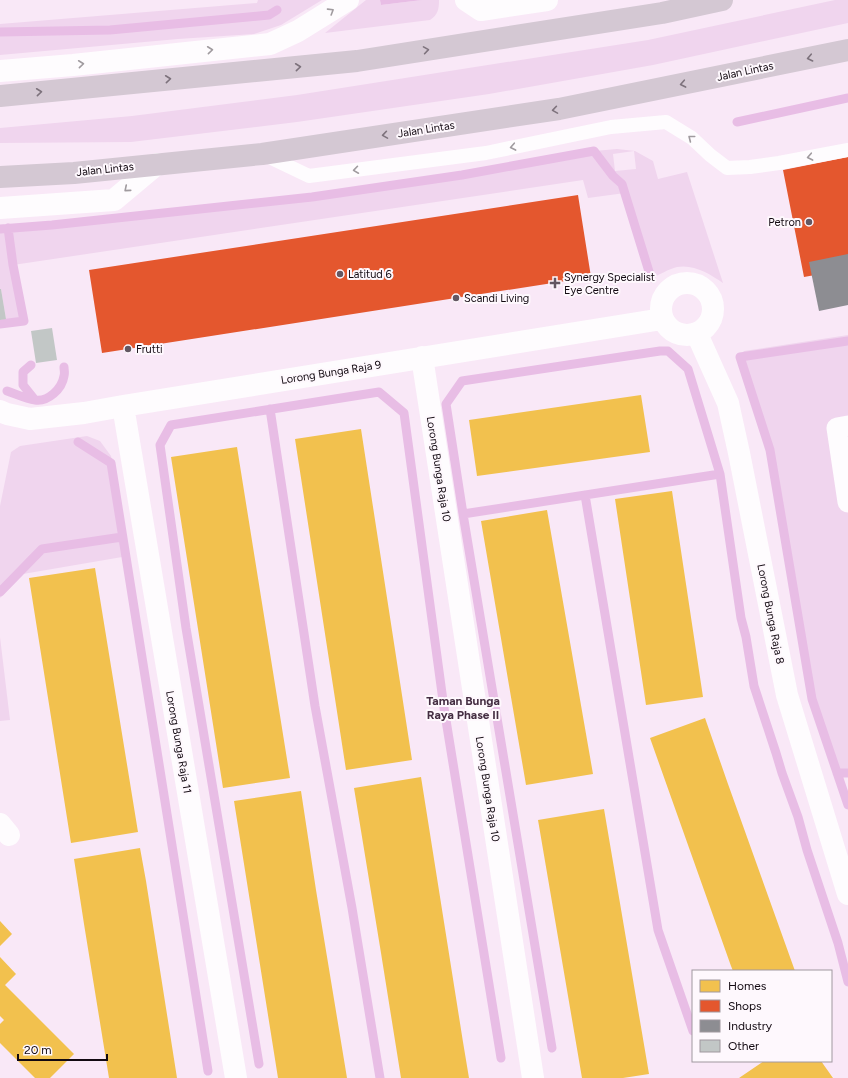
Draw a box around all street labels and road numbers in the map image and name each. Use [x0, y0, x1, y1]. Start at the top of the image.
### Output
street label: Jalan Lintas [716, 59, 775, 84]
street label: Jalan Lintas [397, 119, 455, 140]
street label: Jalan Lintas [76, 160, 134, 179]
street label: Lorong Bunga Raja 9 [280, 358, 382, 387]
street label: Lorong Bunga Raja 10 [424, 415, 453, 523]
street label: Lorong Bunga Raja 8 [754, 563, 787, 666]
street label: Lorong Bunga Raja 11 [163, 690, 194, 795]
street label: Lorong Bunga Raja 10 [473, 735, 502, 843]

